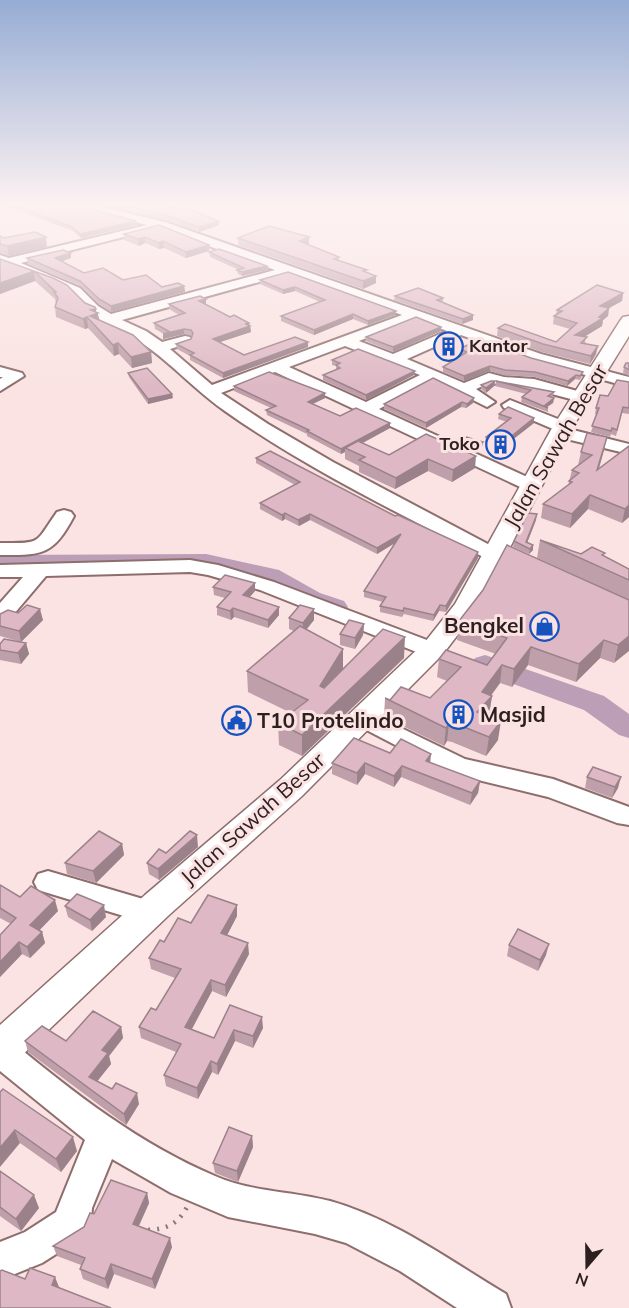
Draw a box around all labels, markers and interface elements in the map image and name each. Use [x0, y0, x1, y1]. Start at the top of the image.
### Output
building icon: Kantor [432, 330, 464, 362]
place label: Kantor [469, 334, 528, 357]
street label: Jalan Sawah Besar [498, 358, 613, 532]
building icon: Toko [485, 428, 517, 460]
place label: Toko [439, 432, 480, 455]
shop icon: Bengkel [529, 610, 561, 642]
place label: Bengkel [444, 612, 524, 638]
building icon: Masjid [443, 699, 475, 731]
place label: Masjid [480, 701, 546, 727]
public building icon: T10 Protelindo [220, 705, 252, 737]
place label: T10 Protelindo [257, 707, 404, 733]
street label: Jalan Sawah Besar [175, 746, 330, 890]
north arrow [557, 1236, 617, 1296]
text: N [573, 1269, 591, 1292]

